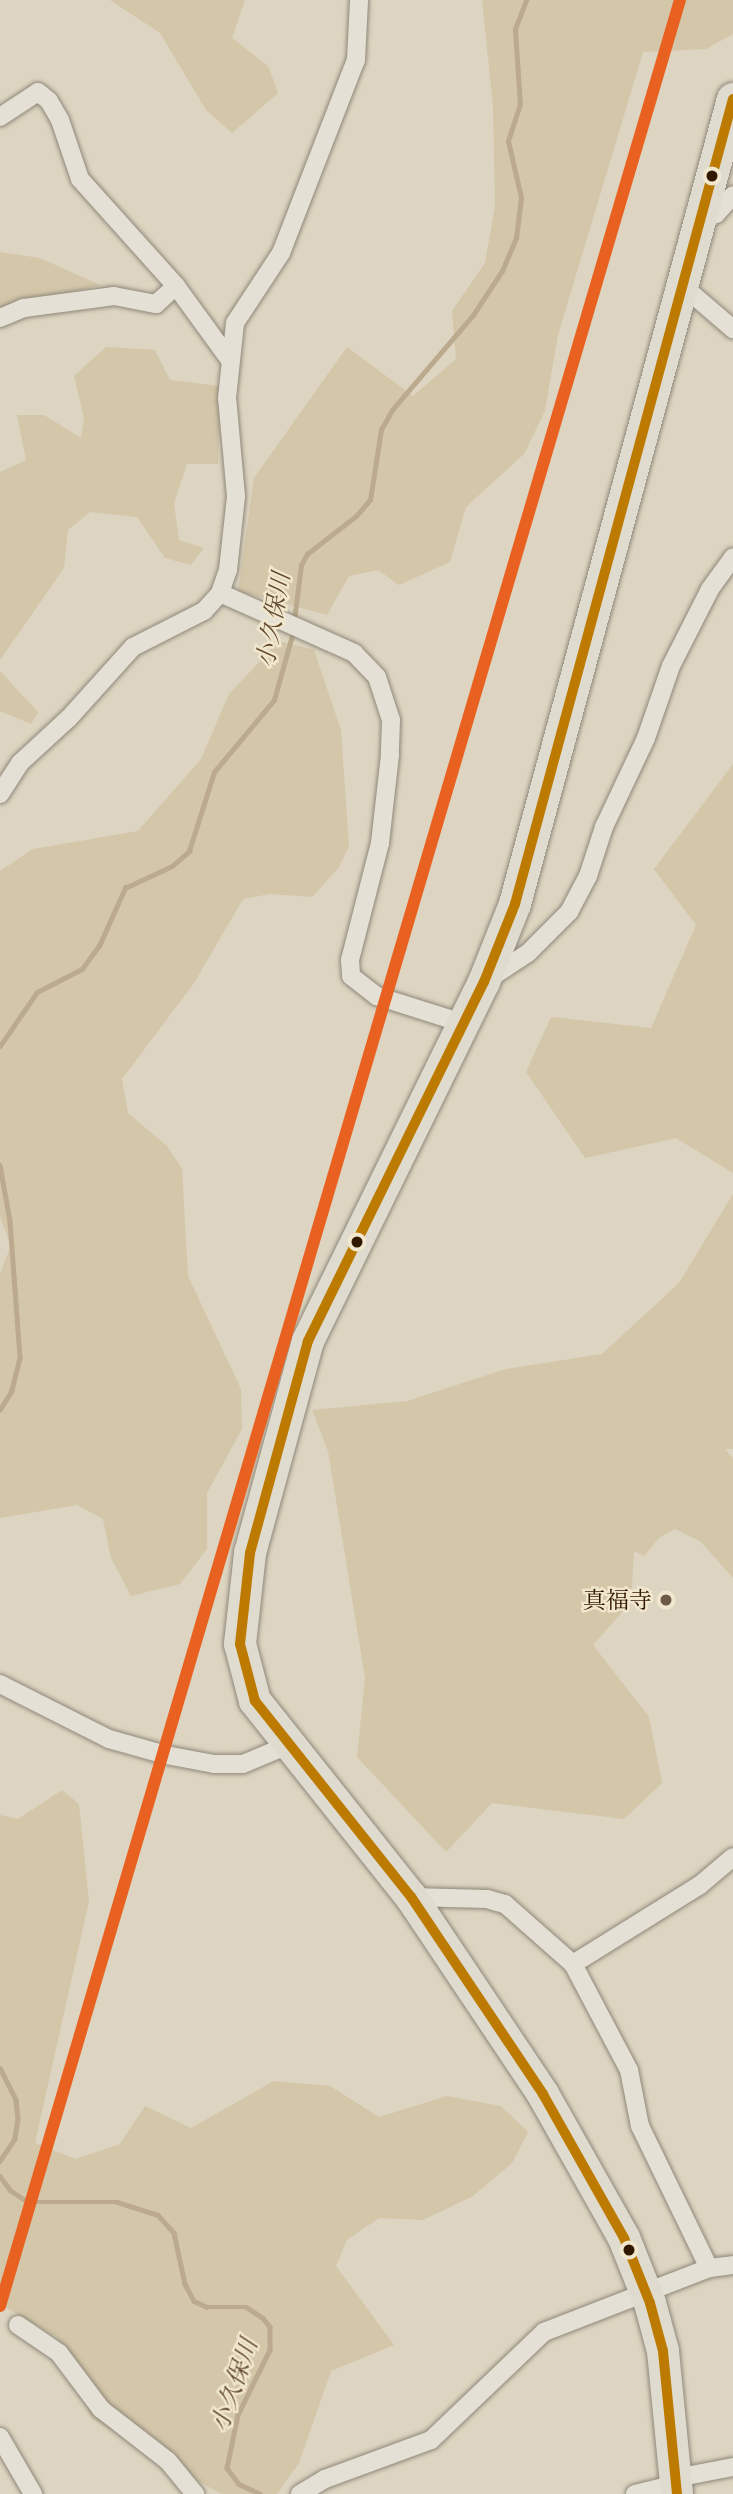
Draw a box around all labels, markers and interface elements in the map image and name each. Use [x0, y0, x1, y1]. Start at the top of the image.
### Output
unlabelled marker [705, 169, 719, 183]
water label: 小久保川 [250, 570, 296, 670]
unlabelled marker [350, 1235, 364, 1249]
place label: 真福寺 [583, 1586, 652, 1614]
marker: 真福寺 [658, 1592, 674, 1608]
unlabelled marker [622, 2243, 636, 2257]
water label: 小久保川 [205, 2335, 263, 2435]

